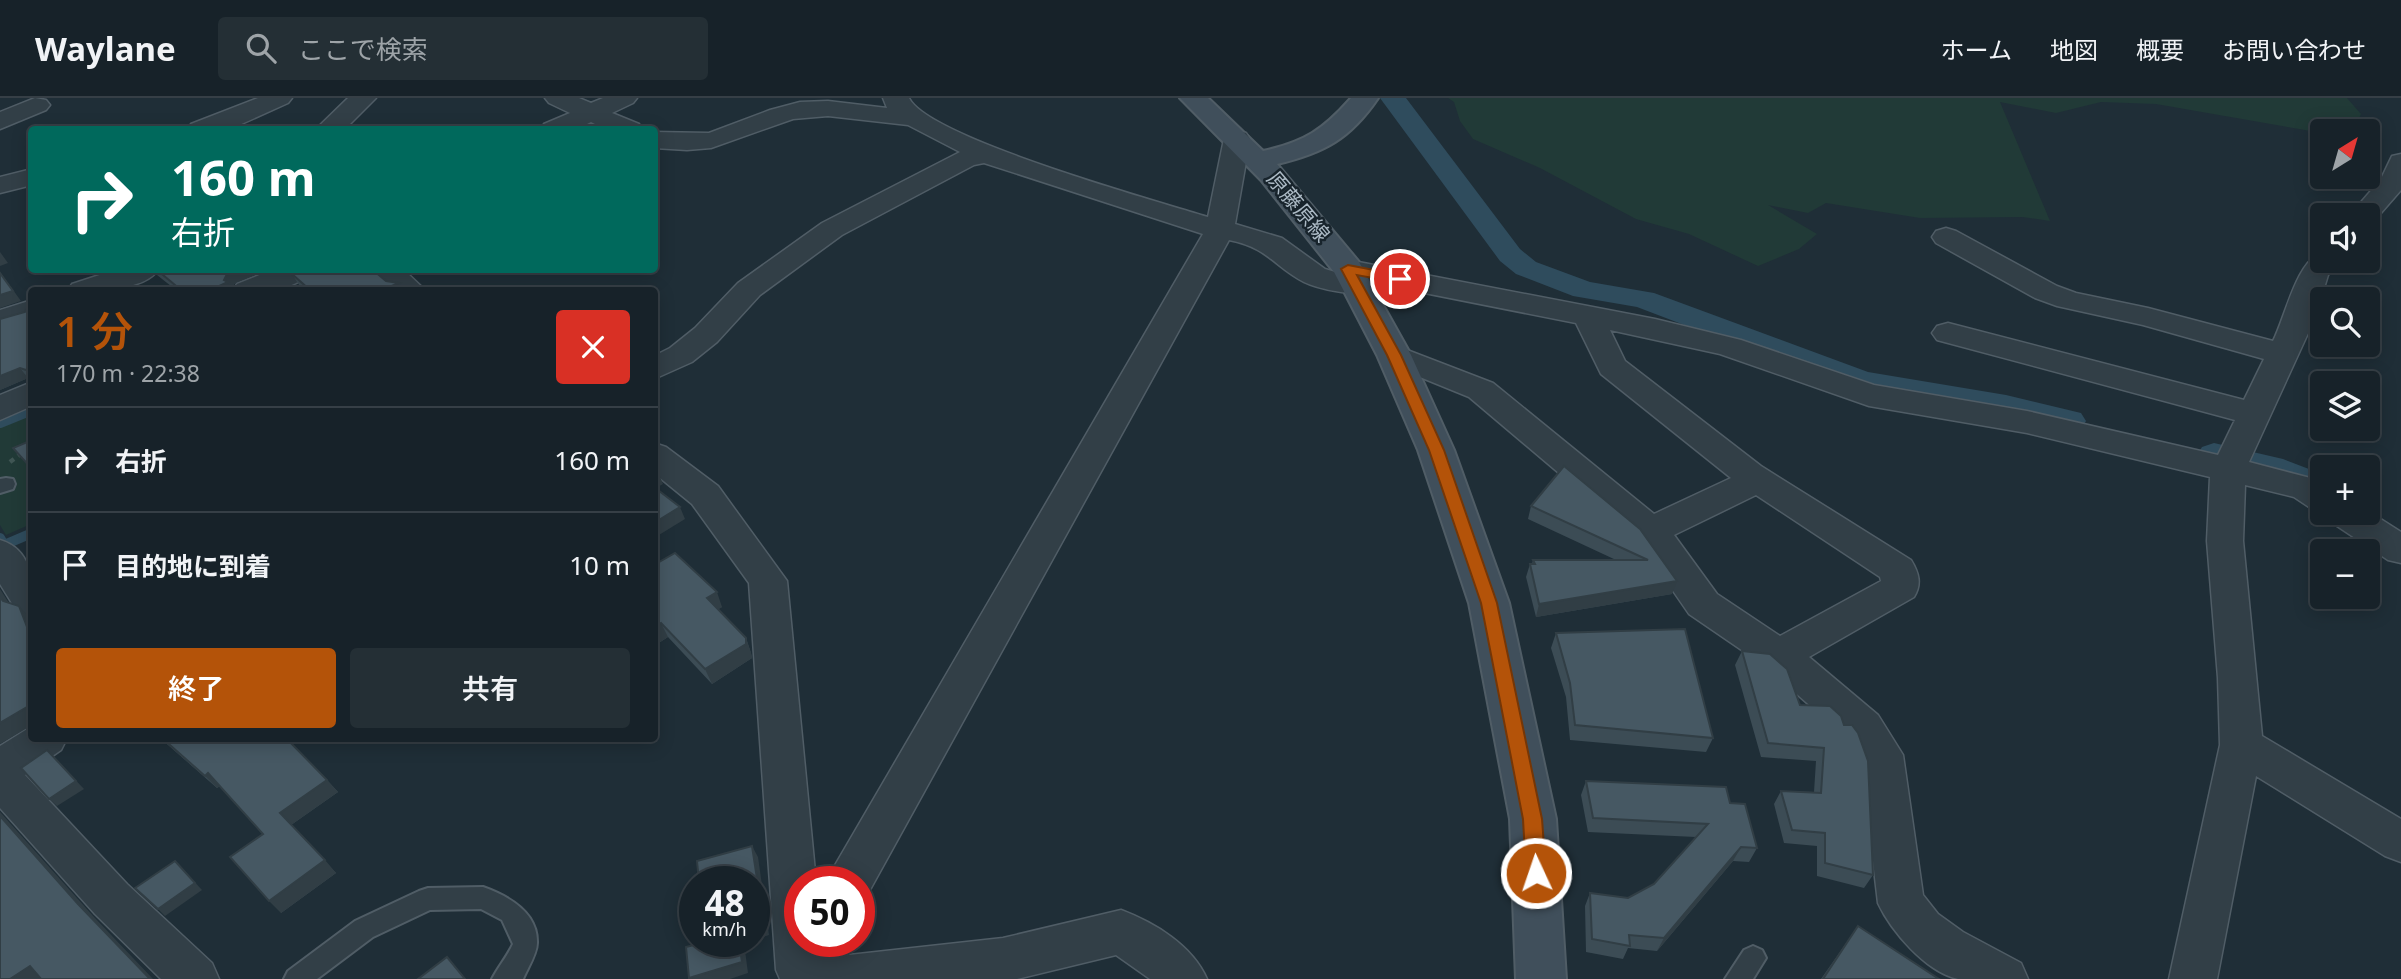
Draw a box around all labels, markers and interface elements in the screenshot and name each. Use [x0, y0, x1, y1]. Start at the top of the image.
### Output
search box [218, 17, 708, 80]
text: Waylane [35, 26, 176, 71]
icon: search [242, 29, 280, 67]
text: ここで検索 [298, 31, 428, 67]
text: ホーム [1941, 33, 2012, 66]
text: 地図 [2050, 33, 2098, 66]
text: 概要 [2136, 33, 2184, 66]
text: お問い合わせ [2222, 33, 2366, 66]
north arrow [2310, 119, 2380, 189]
map controls [2310, 119, 2380, 609]
text: 160 m [171, 144, 316, 210]
icon: right [56, 154, 147, 245]
street label: 原藤原線 [1261, 165, 1336, 248]
button: sound [2310, 203, 2380, 273]
text: 右折 [171, 210, 235, 253]
pin [1370, 249, 1430, 309]
icon: arrive [1381, 260, 1419, 298]
button: search [2310, 287, 2380, 357]
text: 1 分 [56, 302, 133, 359]
button: close [556, 310, 630, 384]
text: 170 m · 22:38 [56, 357, 200, 389]
button: layers [2310, 371, 2380, 441]
icon: right [56, 441, 94, 479]
text: 160 m [554, 442, 630, 478]
text: 右折 [115, 443, 167, 479]
button: + [2310, 455, 2380, 525]
button: − [2310, 539, 2380, 609]
icon: arrive [56, 546, 94, 584]
text: 10 m [569, 547, 630, 583]
text: 目的地に到着 [115, 548, 271, 584]
button: 終了 [56, 648, 336, 728]
button: 共有 [350, 648, 630, 728]
position arrow [1499, 836, 1573, 910]
speed limit sign: 50 [784, 866, 875, 957]
text: 48 [704, 879, 745, 926]
text: km/h [702, 917, 747, 941]

